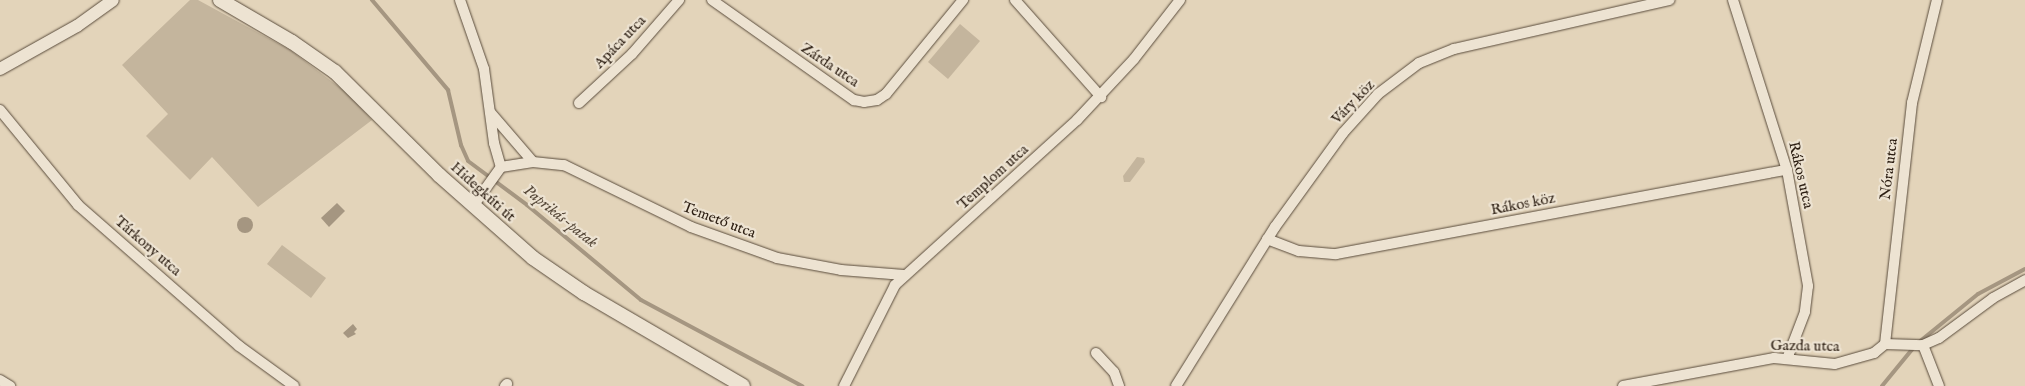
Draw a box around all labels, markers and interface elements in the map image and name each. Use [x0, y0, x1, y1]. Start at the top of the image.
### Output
street label: Apáca utca [590, 12, 650, 72]
street label: Zárda utca [798, 39, 862, 91]
street label: Váry köz [1328, 76, 1378, 128]
street label: Nóra utca [1876, 137, 1902, 201]
street label: Rákos utca [1785, 140, 1817, 210]
street label: Templom utca [954, 141, 1032, 213]
street label: Hidegkúti út [447, 158, 519, 226]
water label: Paprikás-patak [519, 181, 601, 253]
street label: Rákos köz [1489, 189, 1557, 219]
street label: Temető utca [680, 198, 758, 242]
street label: Tárkony utca [111, 212, 185, 280]
street label: Gazda utca [1770, 336, 1840, 356]

